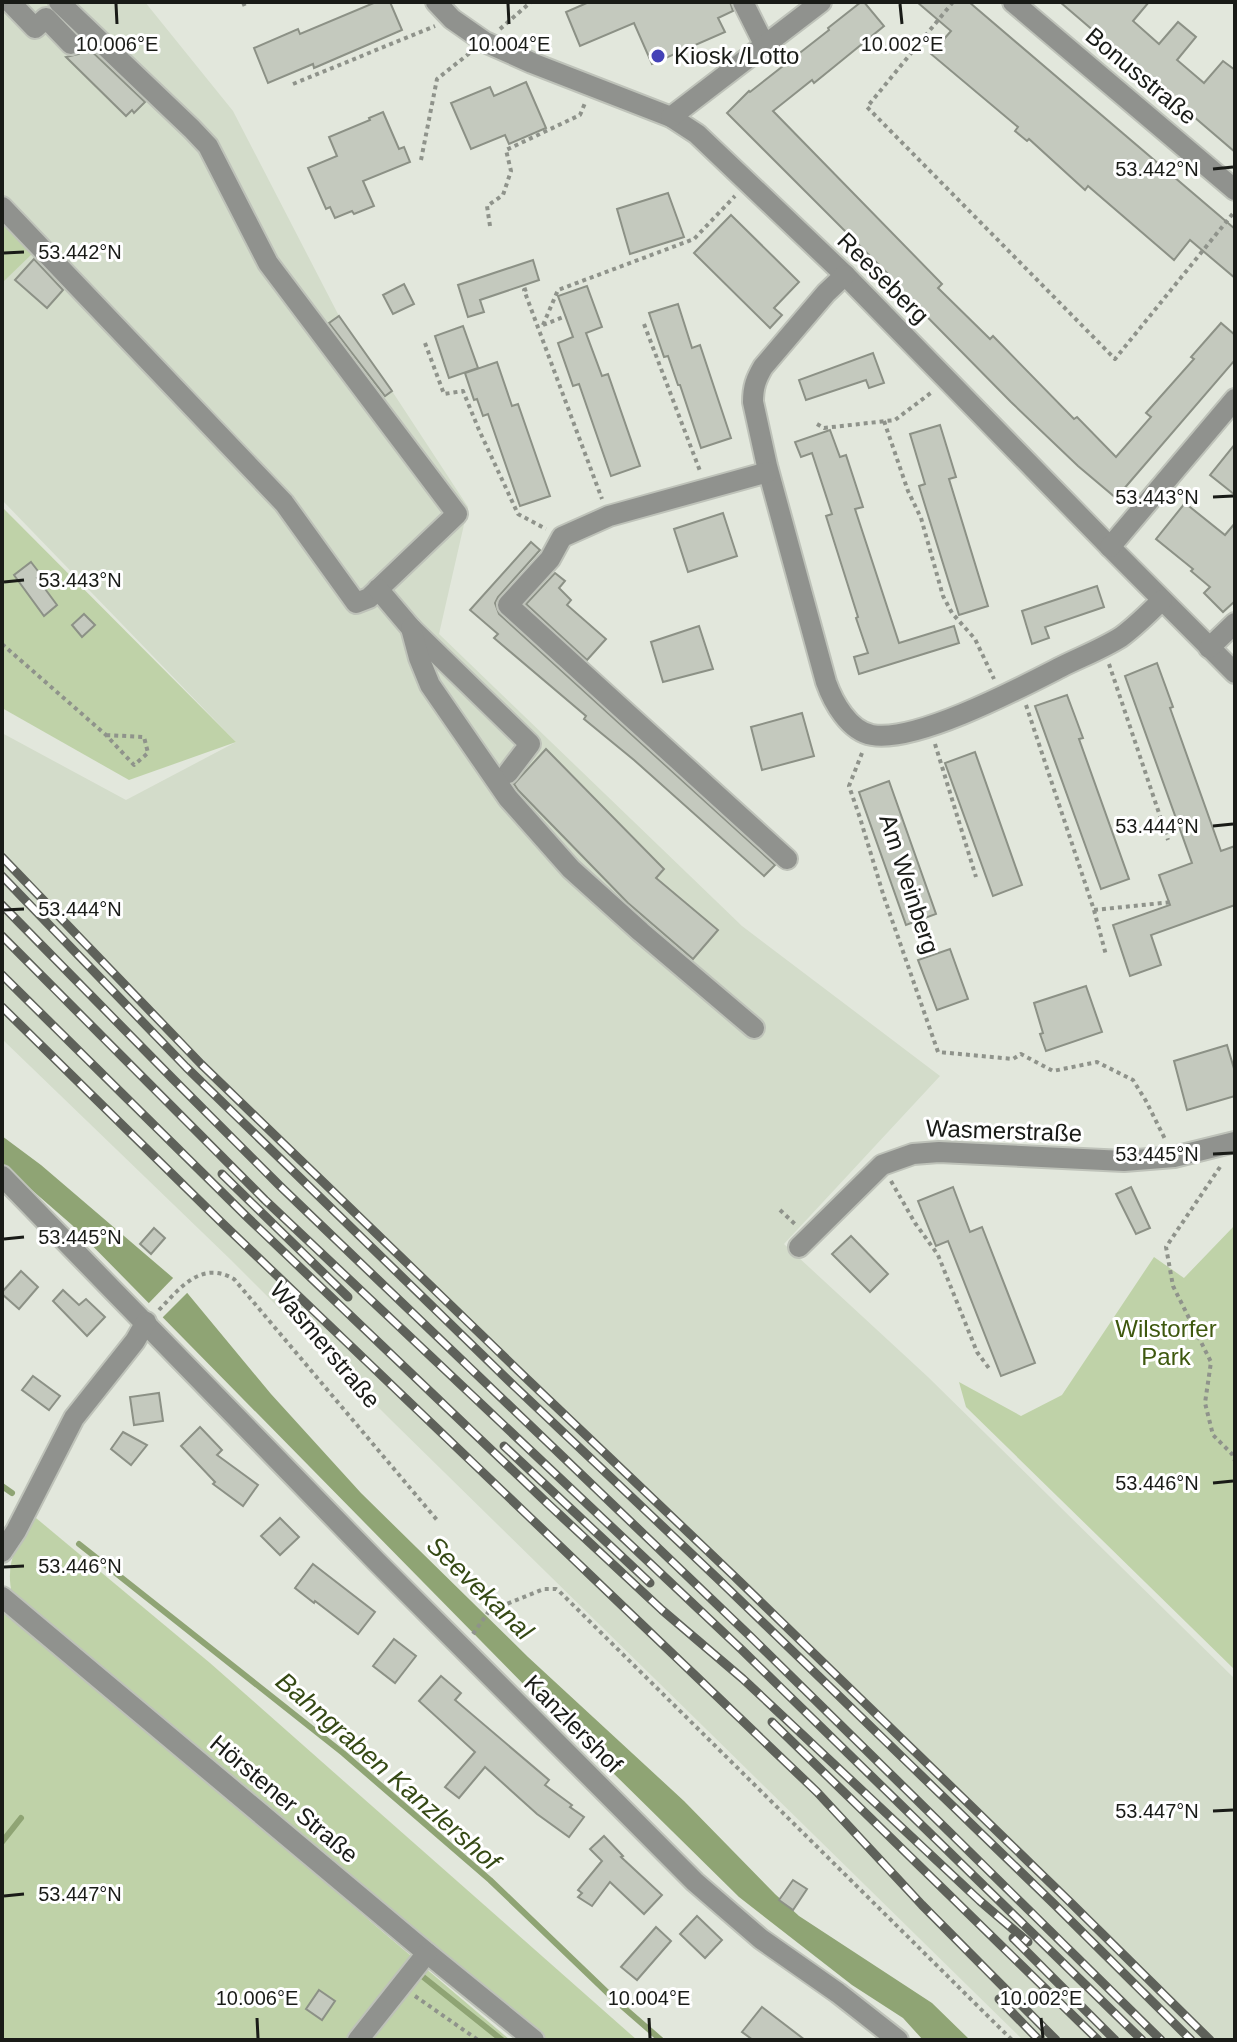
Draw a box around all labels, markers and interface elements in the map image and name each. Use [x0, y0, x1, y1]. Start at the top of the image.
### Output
street label: Bonusstraße [1081, 22, 1202, 130]
text: 10.006°E [76, 33, 158, 55]
text: 10.004°E [468, 33, 550, 55]
text: 10.002°E [861, 33, 943, 55]
place label: Kiosk /Lotto [674, 42, 799, 69]
marker: Kiosk /Lotto [649, 47, 667, 65]
text: 53.442°N [1115, 158, 1199, 180]
street label: Reeseberg [832, 227, 934, 329]
text: 53.442°N [38, 241, 122, 263]
text: 53.443°N [1115, 486, 1199, 508]
text: 53.443°N [38, 569, 122, 591]
street label: Am Weinberg [874, 811, 945, 957]
text: 53.444°N [1115, 815, 1199, 837]
text: 53.444°N [38, 898, 122, 920]
street label: Wasmerstraße [925, 1114, 1083, 1147]
text: 53.445°N [1115, 1143, 1199, 1165]
text: 53.445°N [38, 1226, 122, 1248]
street label: Wasmerstraße [265, 1276, 386, 1413]
park label: Wilstorfer Park [1115, 1315, 1217, 1370]
text: 53.446°N [1115, 1472, 1199, 1494]
water label: Seevekanal [421, 1530, 540, 1647]
text: 53.446°N [38, 1555, 122, 1577]
water label: Bahngraben Kanzlershof [270, 1666, 508, 1878]
street label: Kanzlershof [519, 1669, 628, 1778]
street label: Hörstener Straße [205, 1729, 364, 1868]
text: 53.447°N [1115, 1800, 1199, 1822]
text: 53.447°N [38, 1883, 122, 1905]
text: 10.006°E [216, 1987, 298, 2009]
text: 10.004°E [608, 1987, 690, 2009]
text: 10.002°E [1000, 1987, 1082, 2009]

